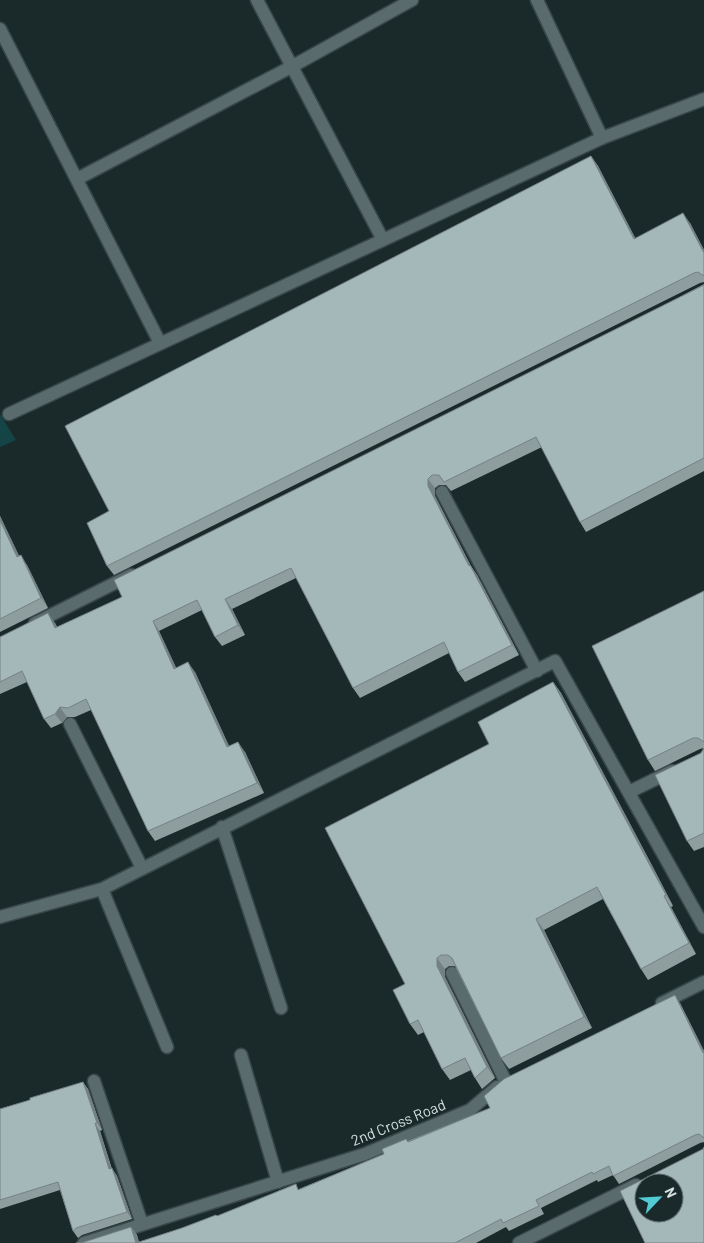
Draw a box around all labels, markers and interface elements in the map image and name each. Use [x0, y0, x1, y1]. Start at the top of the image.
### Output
street label: 2nd Cross Road [348, 1095, 448, 1149]
north arrow [634, 1173, 684, 1223]
text: N [662, 1184, 681, 1200]

